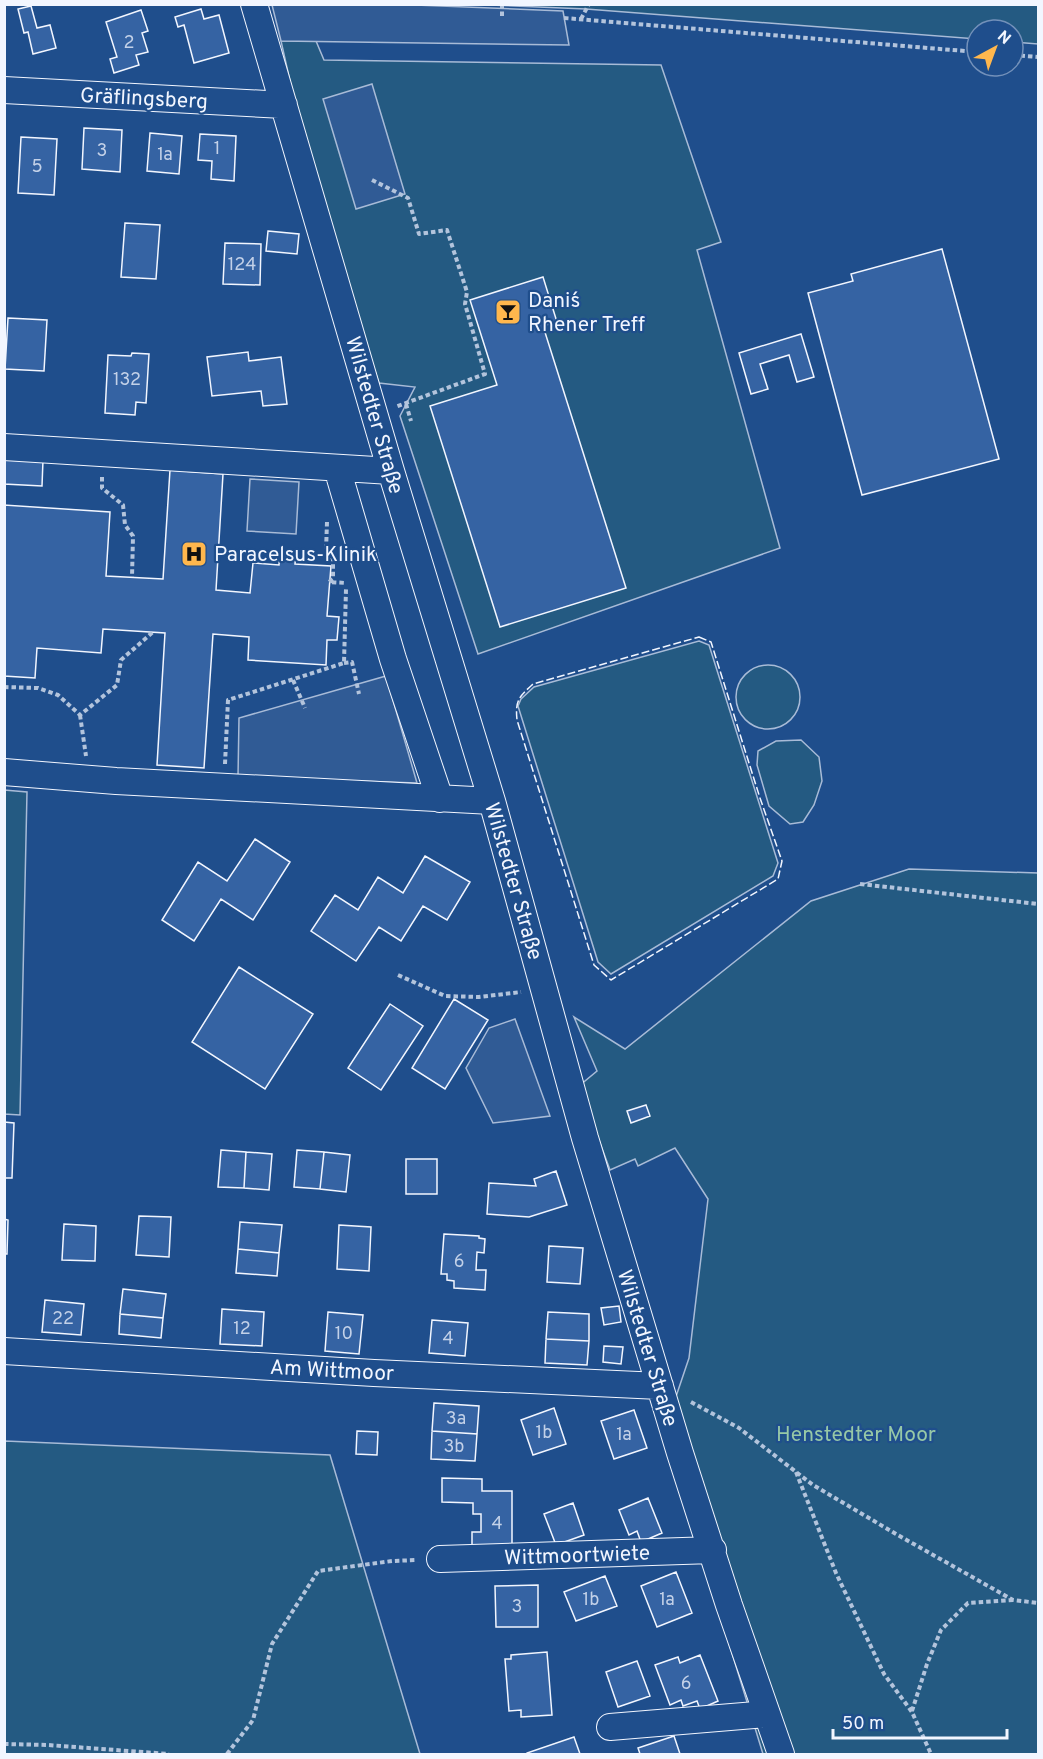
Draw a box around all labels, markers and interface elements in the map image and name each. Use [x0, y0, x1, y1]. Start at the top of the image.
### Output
north arrow [965, 18, 1025, 78]
text: N [993, 27, 1014, 50]
house number: 2 [123, 32, 135, 55]
street label: Gräflingsberg [79, 83, 209, 116]
house number: 1 [214, 138, 220, 161]
house number: 3 [97, 140, 107, 163]
house number: 1a [157, 144, 173, 167]
house number: 5 [31, 156, 43, 179]
house number: 124 [228, 254, 256, 277]
place label: Dani´s Rhener Treff [528, 288, 645, 339]
bar icon: Dani´s Rhener Treff [493, 297, 523, 327]
street label: Wilstedter Straße [338, 333, 409, 497]
house number: 132 [113, 369, 141, 392]
hospital icon: Paracelsus-Klinik [179, 539, 209, 569]
place label: Paracelsus-Klinik [214, 542, 377, 569]
street label: Wilstedter Straße [477, 799, 548, 963]
house number: 6 [454, 1251, 464, 1274]
street label: Wilstedter Straße [610, 1267, 683, 1430]
house number: 22 [52, 1308, 74, 1331]
house number: 12 [233, 1318, 251, 1341]
house number: 10 [335, 1323, 353, 1346]
house number: 4 [442, 1328, 454, 1351]
street label: Am Wittmoor [269, 1355, 395, 1388]
house number: 3a [446, 1408, 466, 1431]
house number: 1b [536, 1422, 552, 1445]
park label: Henstedter Moor [776, 1422, 936, 1449]
house number: 1a [616, 1424, 632, 1447]
house number: 3b [444, 1436, 464, 1459]
house number: 4 [491, 1513, 503, 1536]
street label: Wittmoortwiete [504, 1540, 650, 1573]
house number: 1b [583, 1589, 599, 1612]
house number: 1a [659, 1589, 675, 1612]
house number: 3 [512, 1596, 522, 1619]
house number: 6 [681, 1673, 691, 1696]
scale bar [833, 1702, 1007, 1740]
text: 50 m [842, 1713, 884, 1736]

